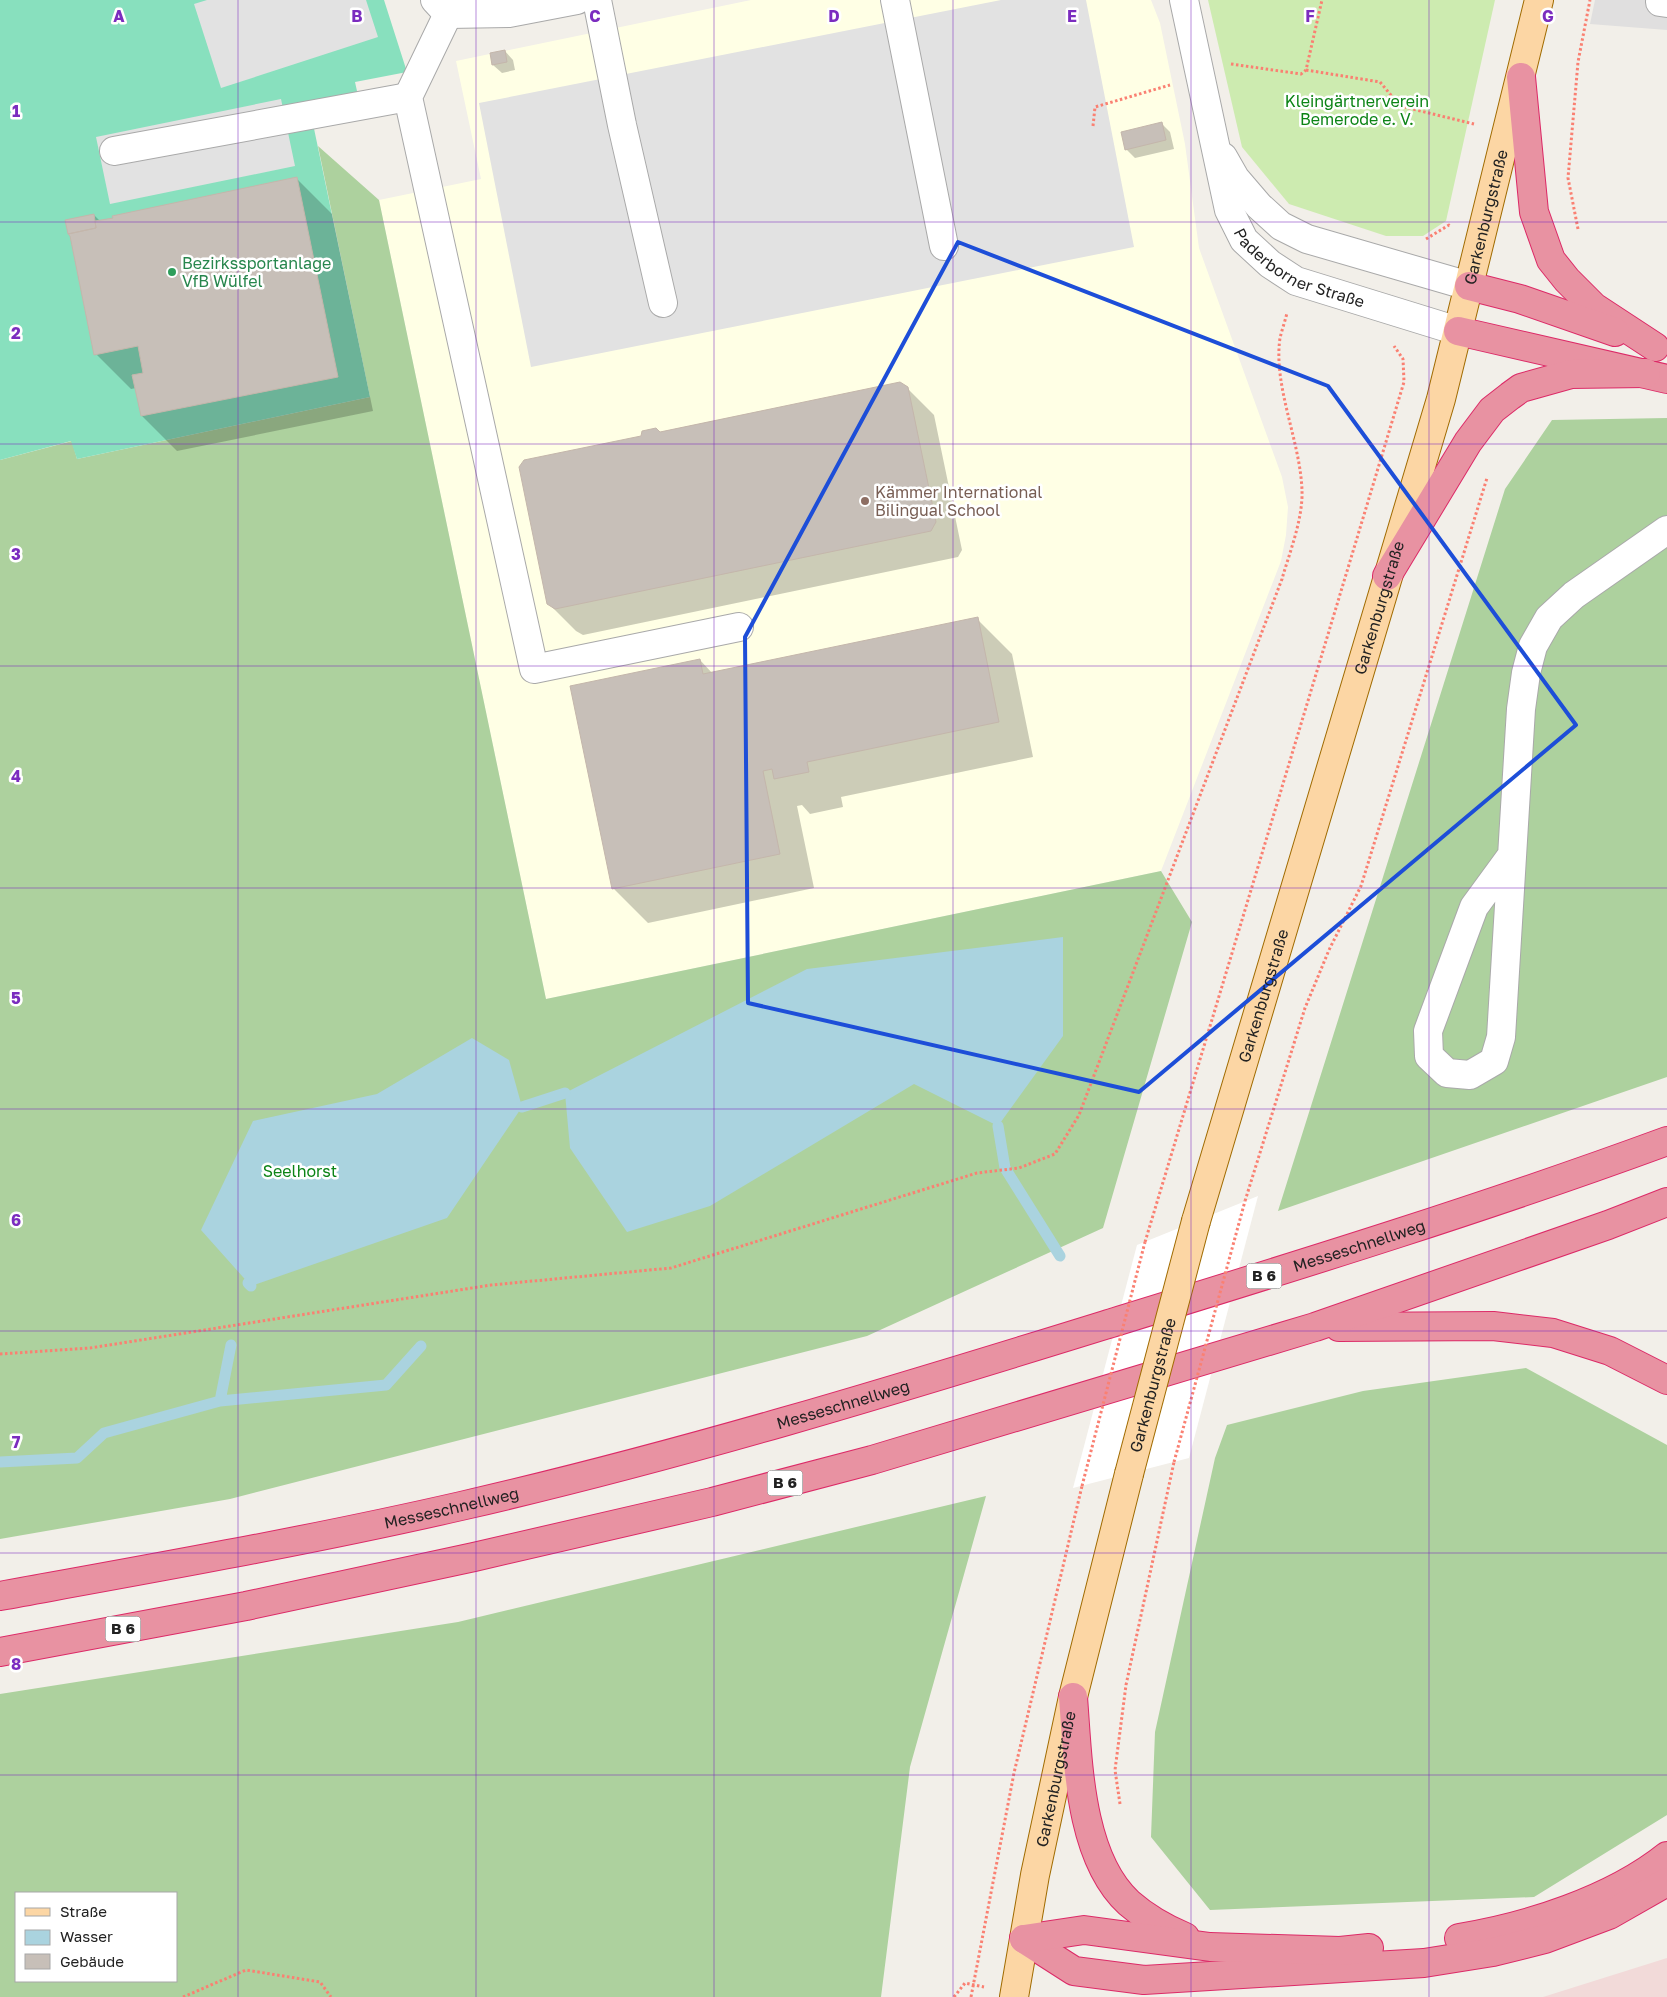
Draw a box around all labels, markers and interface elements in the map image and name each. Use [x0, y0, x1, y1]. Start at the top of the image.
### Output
text: A [113, 6, 125, 26]
text: B [351, 6, 363, 26]
text: C [589, 6, 601, 26]
text: D [828, 6, 840, 26]
text: E [1067, 6, 1077, 26]
text: F [1305, 6, 1315, 26]
text: G [1542, 6, 1554, 26]
park label: Kleingärtnerverein Bemerode e. V. [1285, 91, 1429, 129]
text: 1 [12, 101, 20, 121]
street label: Garkenburgstraße [1459, 148, 1512, 287]
street label: Paderborner Straße [1230, 225, 1367, 312]
place label: Bezirkssportanlage VfB Wülfel [182, 253, 331, 291]
marker: Bezirkssportanlage VfB Wülfel [166, 266, 178, 278]
text: 2 [11, 323, 21, 343]
place label: Kämmer International Bilingual School [875, 482, 1042, 520]
marker: Kämmer International Bilingual School [859, 495, 871, 507]
street label: Garkenburgstraße [1349, 538, 1408, 677]
text: 3 [11, 544, 21, 564]
text: 4 [11, 766, 21, 786]
street label: Garkenburgstraße [1234, 927, 1292, 1065]
text: 5 [11, 988, 21, 1008]
park label: Seelhorst [263, 1161, 337, 1181]
text: 6 [11, 1210, 21, 1230]
street label: Messeschnellweg [1291, 1215, 1428, 1276]
road number: B 6 [1246, 1264, 1282, 1288]
street label: Garkenburgstraße [1125, 1316, 1180, 1455]
street label: Messeschnellweg [774, 1375, 912, 1433]
text: 7 [12, 1432, 21, 1452]
road number: B 6 [768, 1470, 802, 1496]
street label: Messeschnellweg [382, 1483, 521, 1533]
road number: B 6 [106, 1616, 140, 1642]
text: 8 [11, 1654, 21, 1674]
street label: Garkenburgstraße [1031, 1709, 1080, 1849]
legend [15, 1892, 178, 1982]
text: Straße [60, 1902, 107, 1920]
text: Wasser [60, 1927, 113, 1945]
text: Gebäude [60, 1952, 124, 1970]

